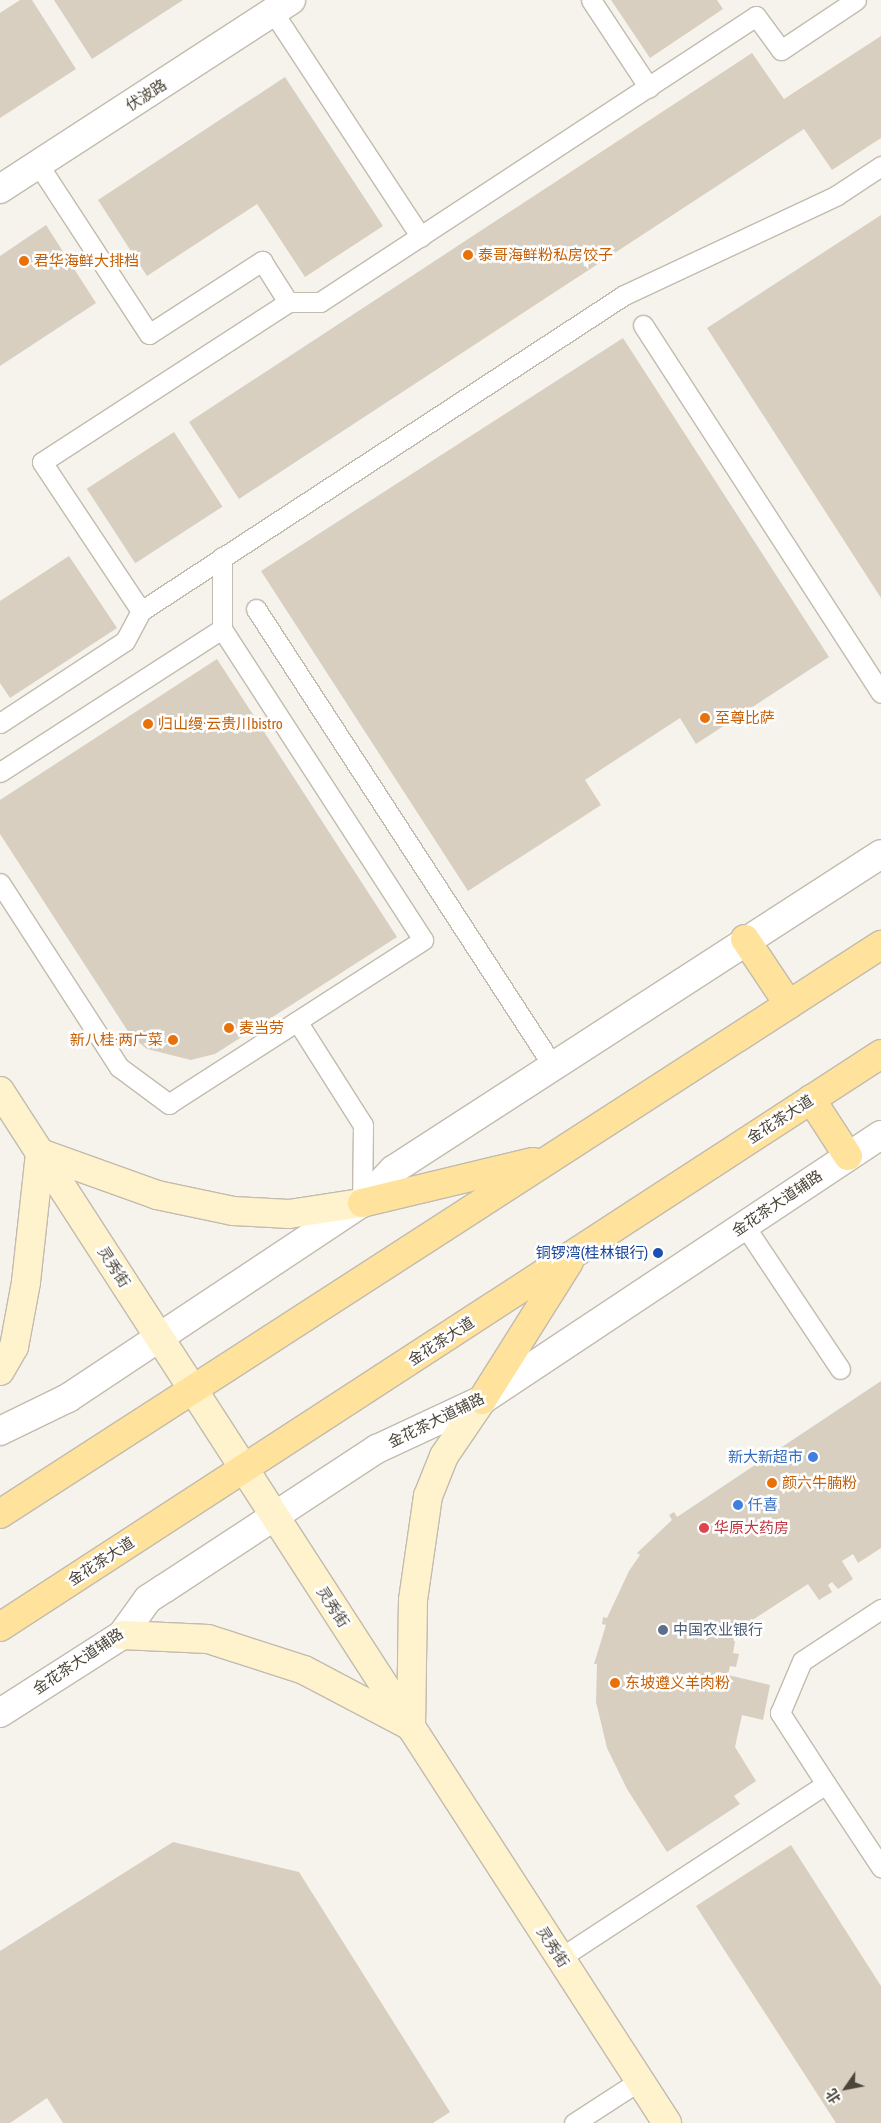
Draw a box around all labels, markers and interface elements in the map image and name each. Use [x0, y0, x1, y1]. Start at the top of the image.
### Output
street label: 伏波路 [122, 75, 170, 115]
place label: 泰哥海鲜粉私房饺子 [478, 246, 613, 264]
marker: 泰哥海鲜粉私房饺子 [462, 249, 474, 261]
place label: 君华海鲜大排档 [34, 252, 139, 270]
marker: 君华海鲜大排档 [18, 255, 30, 267]
place label: 至尊比萨 [715, 709, 775, 727]
marker: 至尊比萨 [699, 712, 711, 724]
place label: 归山缦·云贵川bistro [158, 715, 283, 733]
marker: 归山缦·云贵川bistro [142, 718, 154, 730]
place label: 麦当劳 [239, 1019, 284, 1037]
marker: 麦当劳 [223, 1022, 235, 1034]
place label: 新八桂·两广菜 [70, 1031, 163, 1049]
marker: 新八桂·两广菜 [167, 1034, 179, 1046]
street label: 金花茶大道 [744, 1091, 816, 1147]
street label: 金花茶大道辅路 [728, 1166, 826, 1240]
street label: 灵秀街 [94, 1243, 134, 1291]
place label: 铜锣湾(桂林银行) [536, 1244, 648, 1262]
marker: 铜锣湾(桂林银行) [652, 1247, 664, 1259]
street label: 金花茶大道 [405, 1313, 477, 1369]
street label: 金花茶大道辅路 [385, 1389, 487, 1451]
place label: 新大新超市 [728, 1448, 803, 1466]
marker: 新大新超市 [807, 1451, 819, 1463]
place label: 颜六牛腩粉 [782, 1474, 857, 1492]
marker: 颜六牛腩粉 [766, 1477, 778, 1489]
place label: 仟喜 [748, 1496, 778, 1514]
marker: 仟喜 [732, 1499, 744, 1511]
place label: 华原大药房 [714, 1519, 789, 1537]
marker: 华原大药房 [698, 1522, 710, 1534]
street label: 金花茶大道 [65, 1533, 137, 1589]
street label: 灵秀街 [313, 1583, 353, 1631]
place label: 中国农业银行 [673, 1621, 763, 1639]
street label: 金花茶大道辅路 [29, 1624, 127, 1698]
marker: 中国农业银行 [657, 1624, 669, 1636]
place label: 东坡遵义羊肉粉 [625, 1674, 730, 1692]
marker: 东坡遵义羊肉粉 [609, 1677, 621, 1689]
street label: 灵秀街 [533, 1923, 573, 1971]
north arrow [821, 2063, 871, 2113]
text: 北 [823, 2086, 844, 2106]

